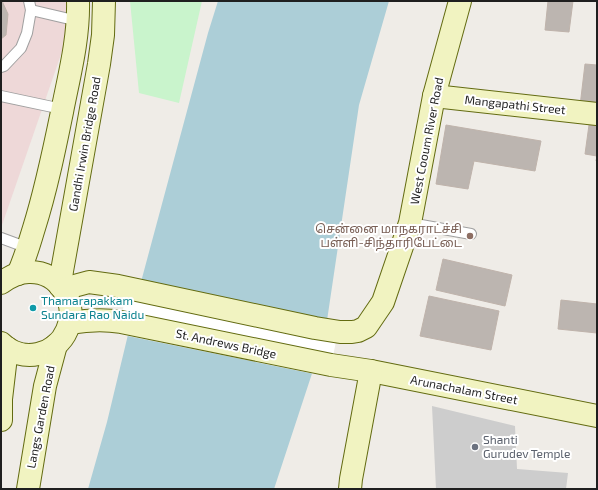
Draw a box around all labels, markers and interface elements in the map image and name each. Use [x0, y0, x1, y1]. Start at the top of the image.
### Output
street label: Gandhi Irwin Bridge Road [65, 75, 103, 212]
street label: West Cooum River Road [407, 76, 445, 206]
street label: Mangapathi Street [464, 92, 567, 116]
place label: சென்னை மாநகராட்ச்சி பள்ளி-சிந்தாரிபேட்டை [315, 221, 463, 251]
marker: சென்னை மாநகராட்ச்சி பள்ளி-சிந்தாரிபேட்டை [465, 231, 475, 241]
place label: Thamarapakkam Sundara Rao Naidu [41, 293, 144, 321]
marker: Thamarapakkam Sundara Rao Naidu [28, 303, 38, 313]
street label: St. Andrews Bridge [175, 326, 278, 361]
street label: Langs Garden Road [23, 364, 57, 469]
street label: Arunachalam Street [409, 372, 519, 406]
place label: Shanti Gurudev Temple [483, 432, 570, 460]
marker: Shanti Gurudev Temple [470, 442, 480, 452]

